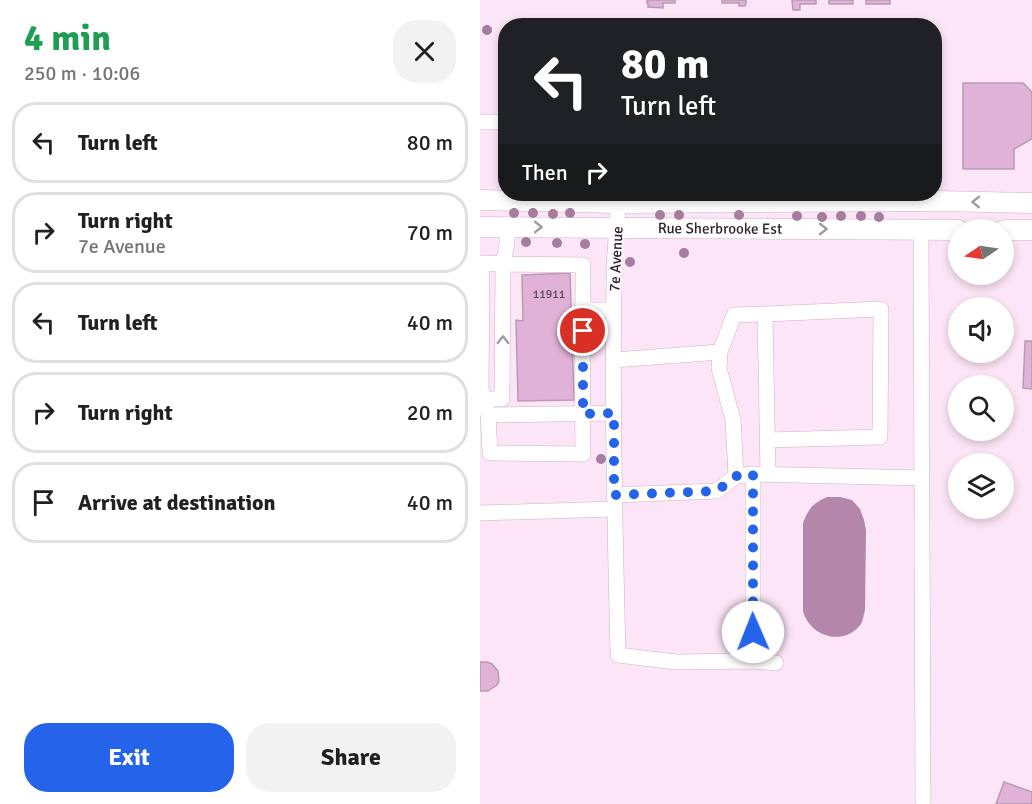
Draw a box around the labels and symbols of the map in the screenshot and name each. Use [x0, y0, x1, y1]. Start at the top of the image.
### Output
one-way arrow [972, 196, 981, 208]
street label: Rue Sherbrooke Est [658, 219, 782, 238]
north arrow [948, 219, 1014, 285]
one-way arrow [534, 221, 543, 233]
one-way arrow [818, 223, 827, 235]
street label: 7e Avenue [605, 226, 627, 292]
house number: 11911 [533, 287, 565, 302]
pin [557, 305, 608, 356]
one-way arrow [497, 336, 509, 345]
position arrow [721, 600, 785, 664]

